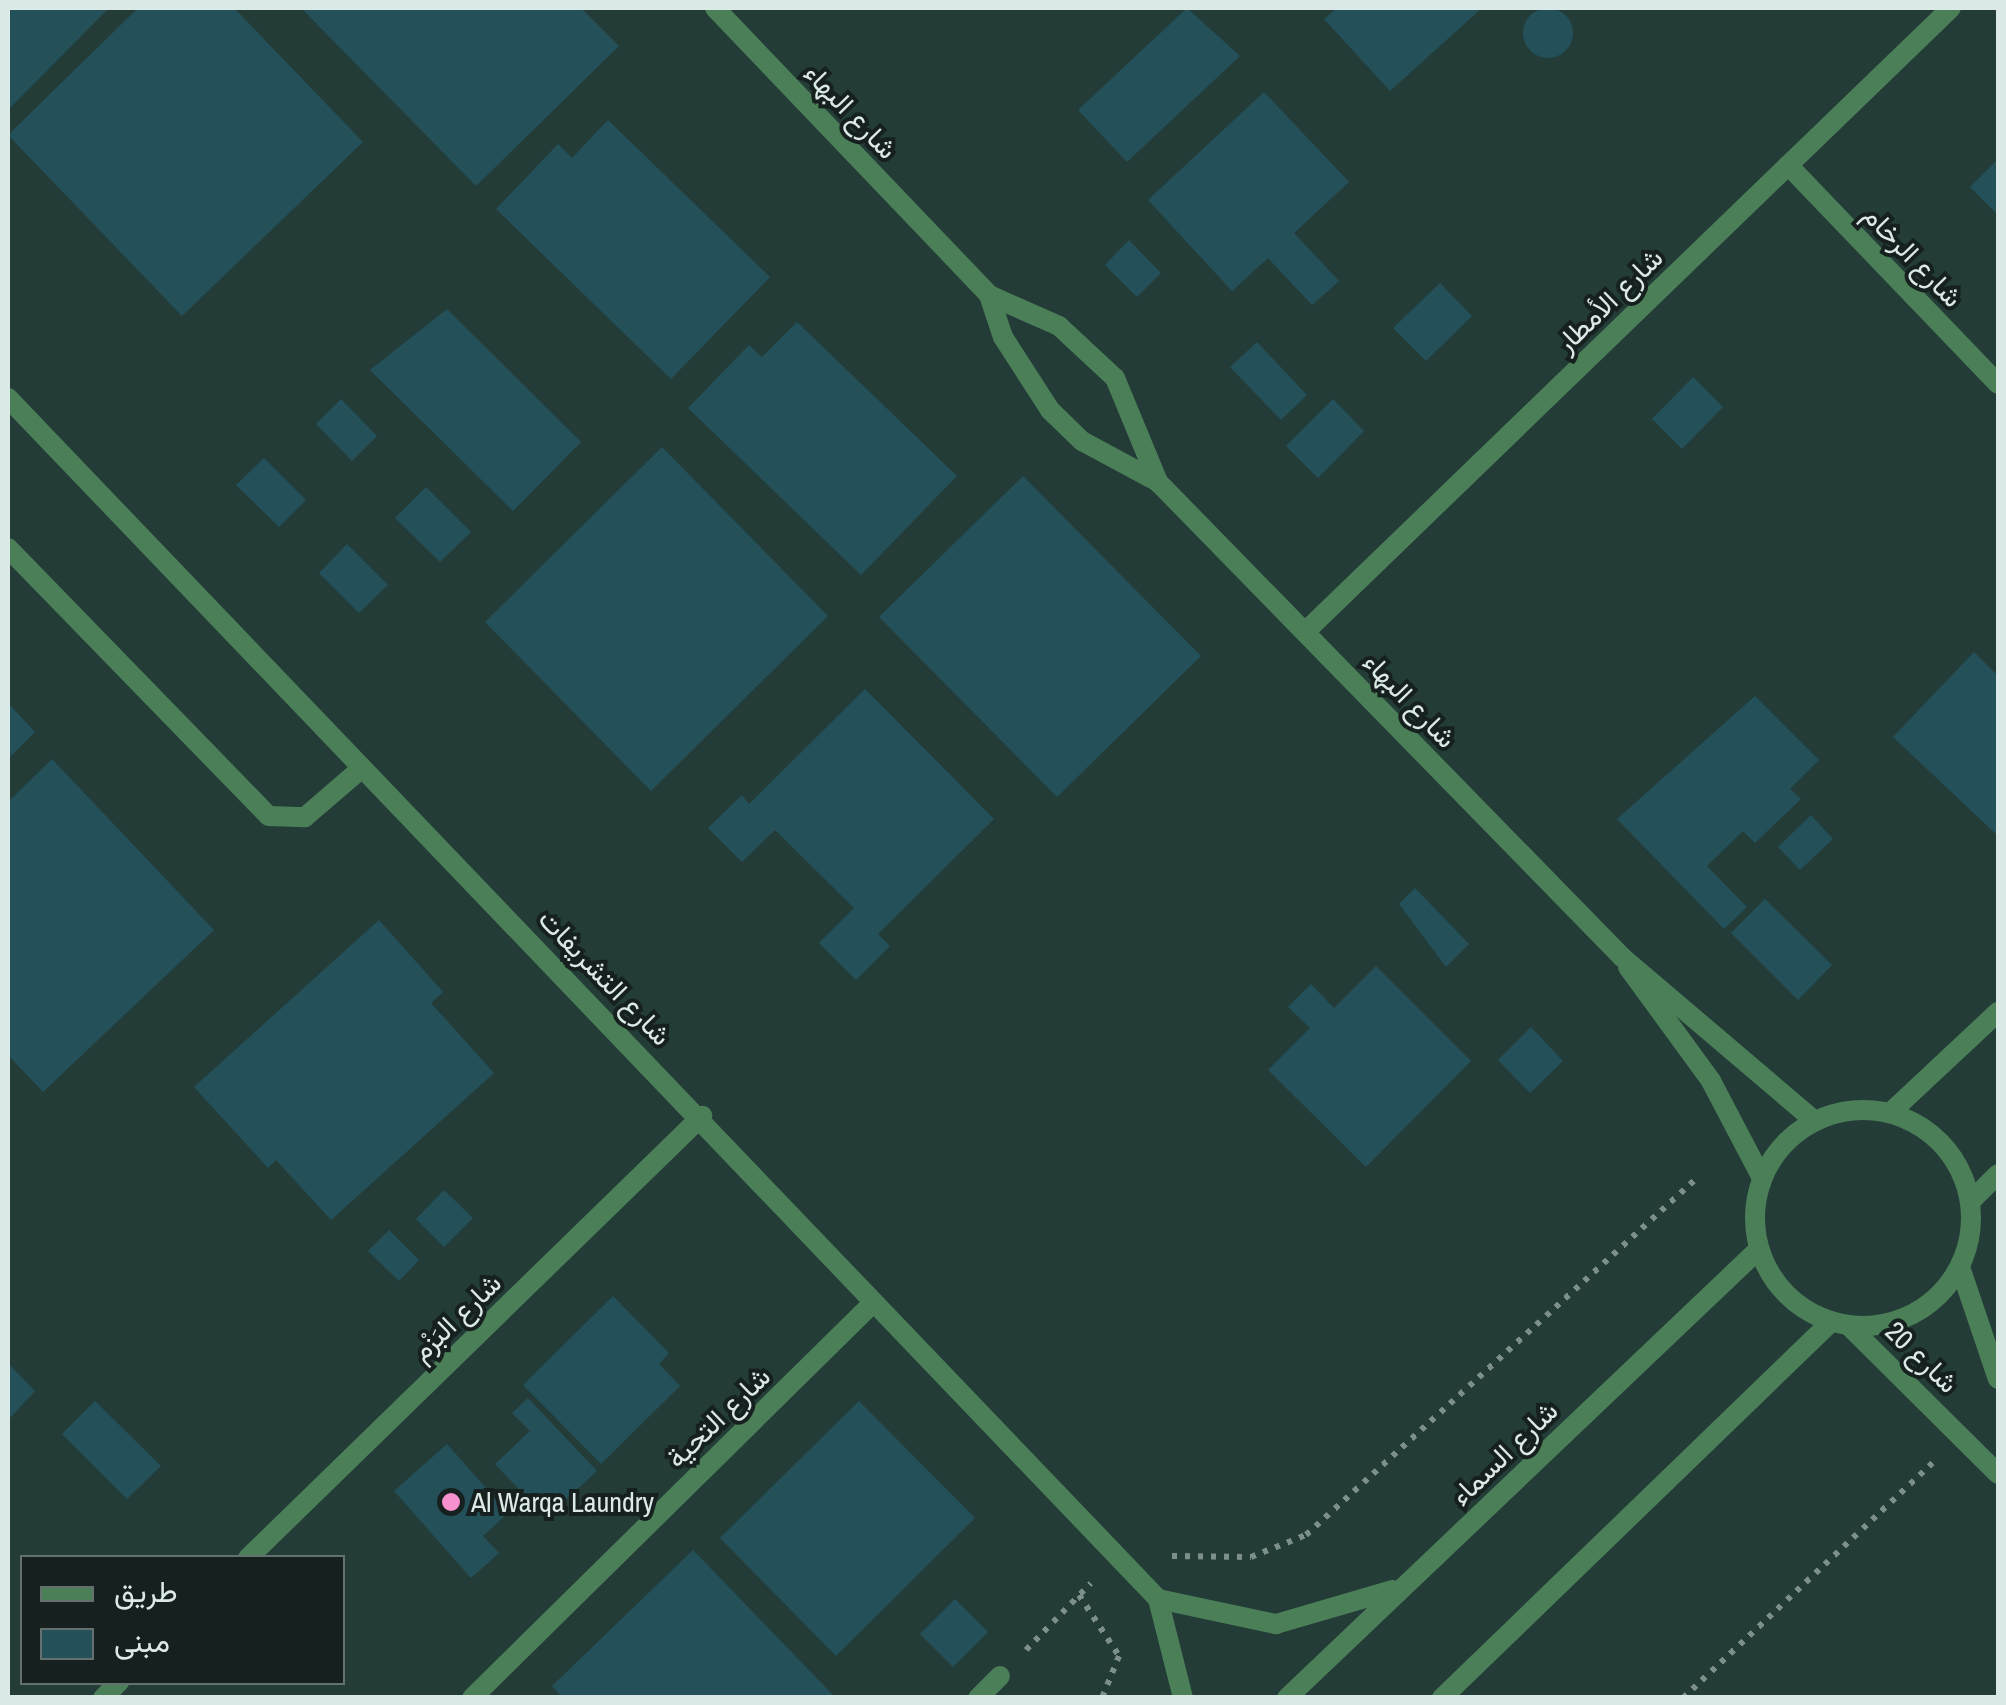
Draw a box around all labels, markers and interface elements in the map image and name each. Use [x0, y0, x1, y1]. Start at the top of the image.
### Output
street label: شارع البهاء [797, 56, 905, 166]
street label: شارع الرخام [1856, 198, 1970, 314]
street label: شارع الأمطار [1548, 241, 1670, 359]
street label: شارع البهاء [1356, 645, 1464, 755]
street label: شارع التشريفات [532, 902, 678, 1052]
street label: شارع البَزْم [404, 1266, 508, 1368]
street label: شارع 20 [1879, 1314, 1965, 1400]
street label: شارع التحية [659, 1359, 777, 1475]
street label: شارع السماء [1444, 1394, 1564, 1512]
place label: Al Warqa Laundry [471, 1485, 654, 1519]
marker: Al Warqa Laundry [440, 1491, 462, 1513]
legend [20, 1555, 345, 1685]
text: طريق [114, 1571, 178, 1611]
text: مبنى [114, 1621, 170, 1661]

